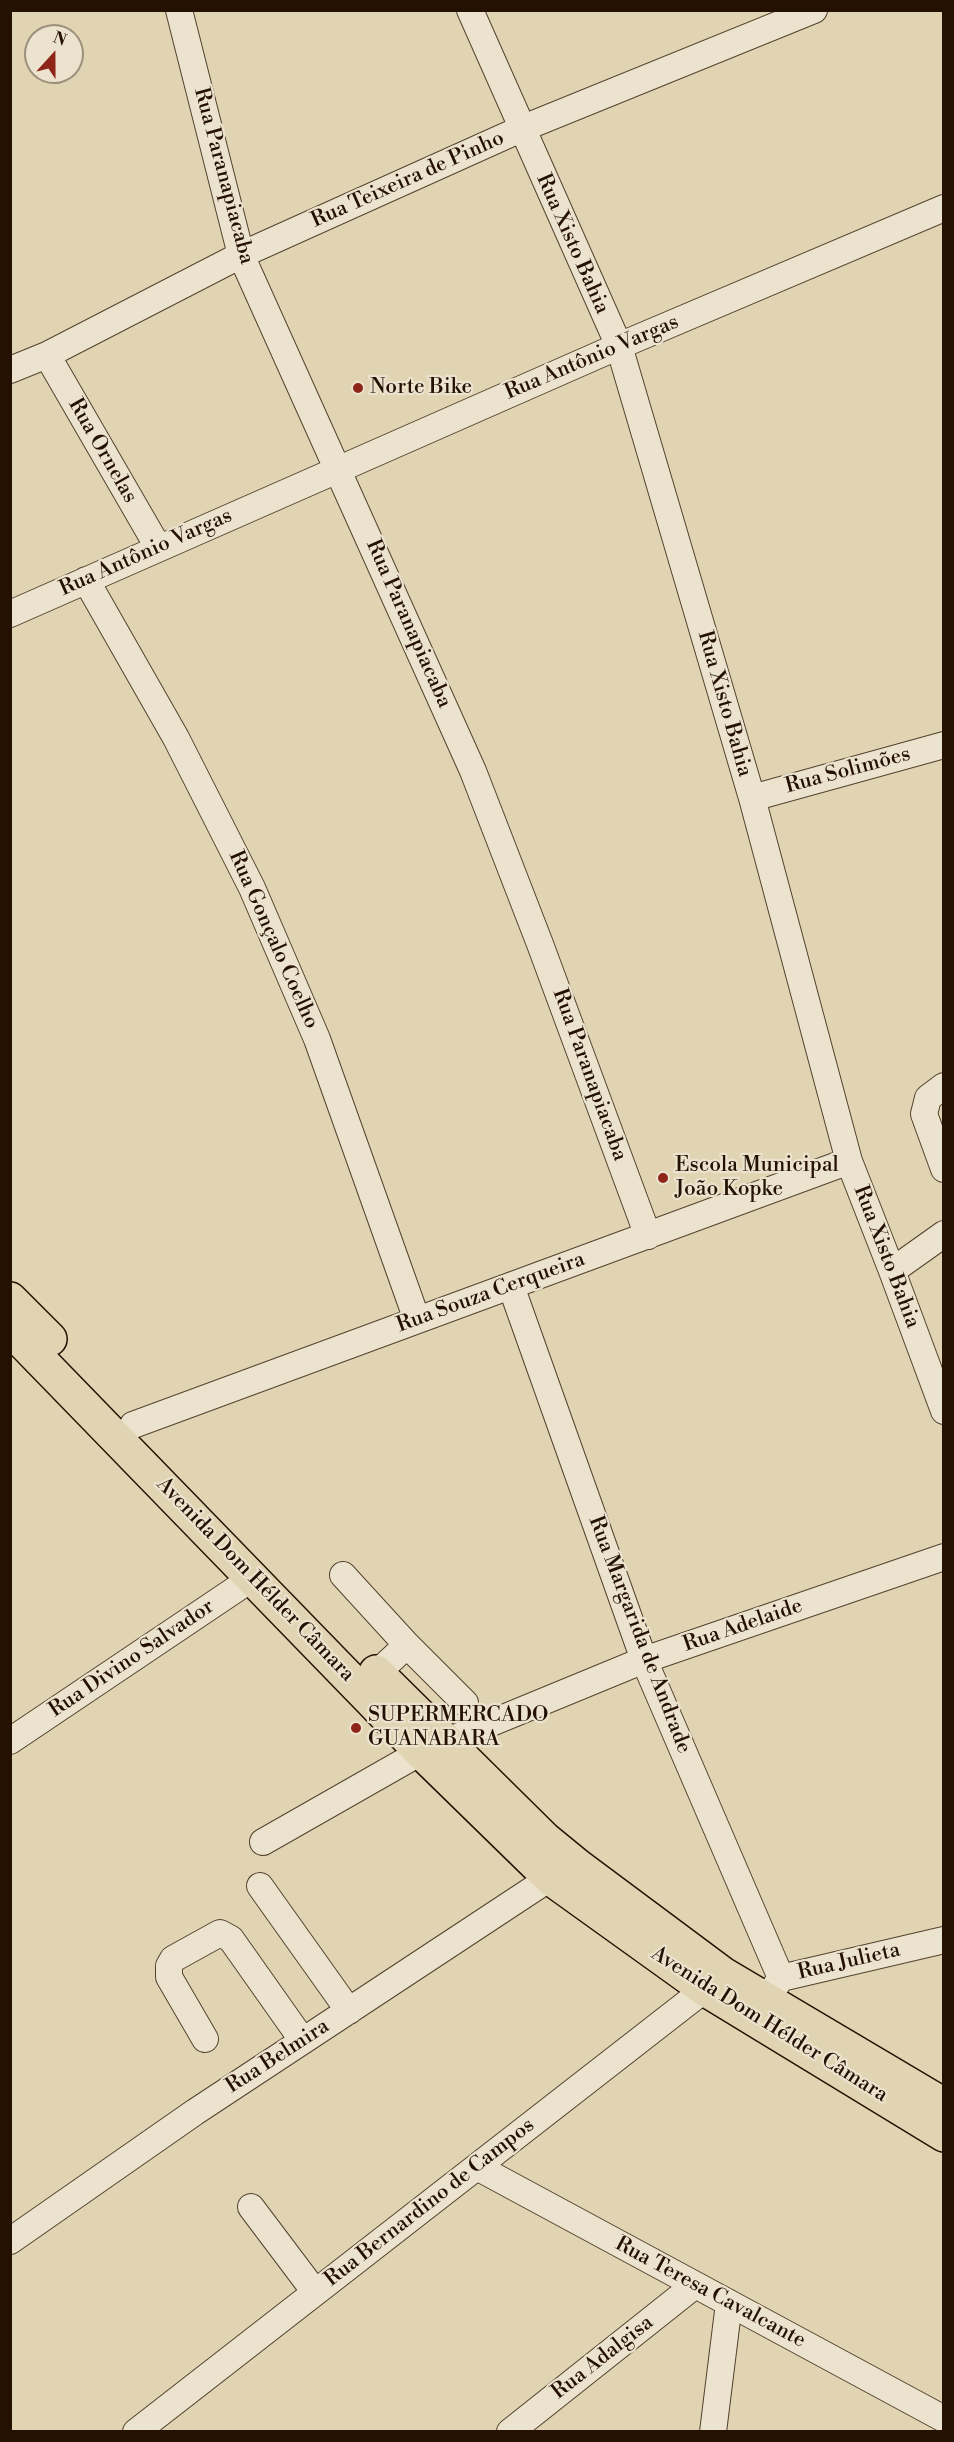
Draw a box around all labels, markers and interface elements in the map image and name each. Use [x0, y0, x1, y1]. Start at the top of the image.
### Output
north arrow [24, 24, 84, 84]
text: N [50, 27, 69, 51]
street label: Rua Paranapiacaba [187, 85, 259, 267]
street label: Rua Teixeira de Pinho [308, 126, 508, 234]
street label: Rua Xisto Bahia [530, 170, 614, 318]
street label: Rua Antônio Vargas [501, 310, 683, 406]
place label: Norte Bike [370, 375, 472, 401]
marker: Norte Bike [351, 381, 365, 395]
street label: Rua Ornelas [62, 394, 142, 508]
street label: Rua Antônio Vargas [56, 504, 236, 602]
street label: Rua Paranapiacaba [360, 536, 456, 712]
street label: Rua Xisto Bahia [691, 628, 757, 780]
street label: Rua Solimões [783, 742, 913, 800]
street label: Rua Gonçalo Coelho [222, 847, 324, 1033]
street label: Rua Paranapiacaba [546, 985, 632, 1165]
place label: Escola Municipal João Kopke [675, 1153, 839, 1203]
marker: Escola Municipal João Kopke [656, 1171, 670, 1185]
street label: Rua Xisto Bahia [847, 1182, 925, 1332]
street label: Rua Souza Cerqueira [394, 1247, 588, 1339]
street label: Avenida Dom Hélder Câmara [151, 1472, 359, 1688]
street label: Rua Margarida de Andrade [582, 1513, 696, 1757]
street label: Rua Divino Salvador [45, 1594, 219, 1724]
street label: Rua Adelaide [680, 1594, 806, 1658]
place label: SUPERMERCADO GUANABARA [368, 1703, 548, 1753]
marker: SUPERMERCADO GUANABARA [349, 1721, 363, 1735]
street label: Rua Julieta [795, 1938, 903, 1986]
street label: Avenida Dom Hélder Câmara [646, 1942, 892, 2108]
street label: Rua Belmira [222, 2014, 334, 2100]
street label: Rua Bernardino de Campos [320, 2113, 540, 2293]
street label: Rua Teresa Cavalcante [610, 2232, 810, 2354]
street label: Rua Adalgisa [547, 2311, 659, 2405]

